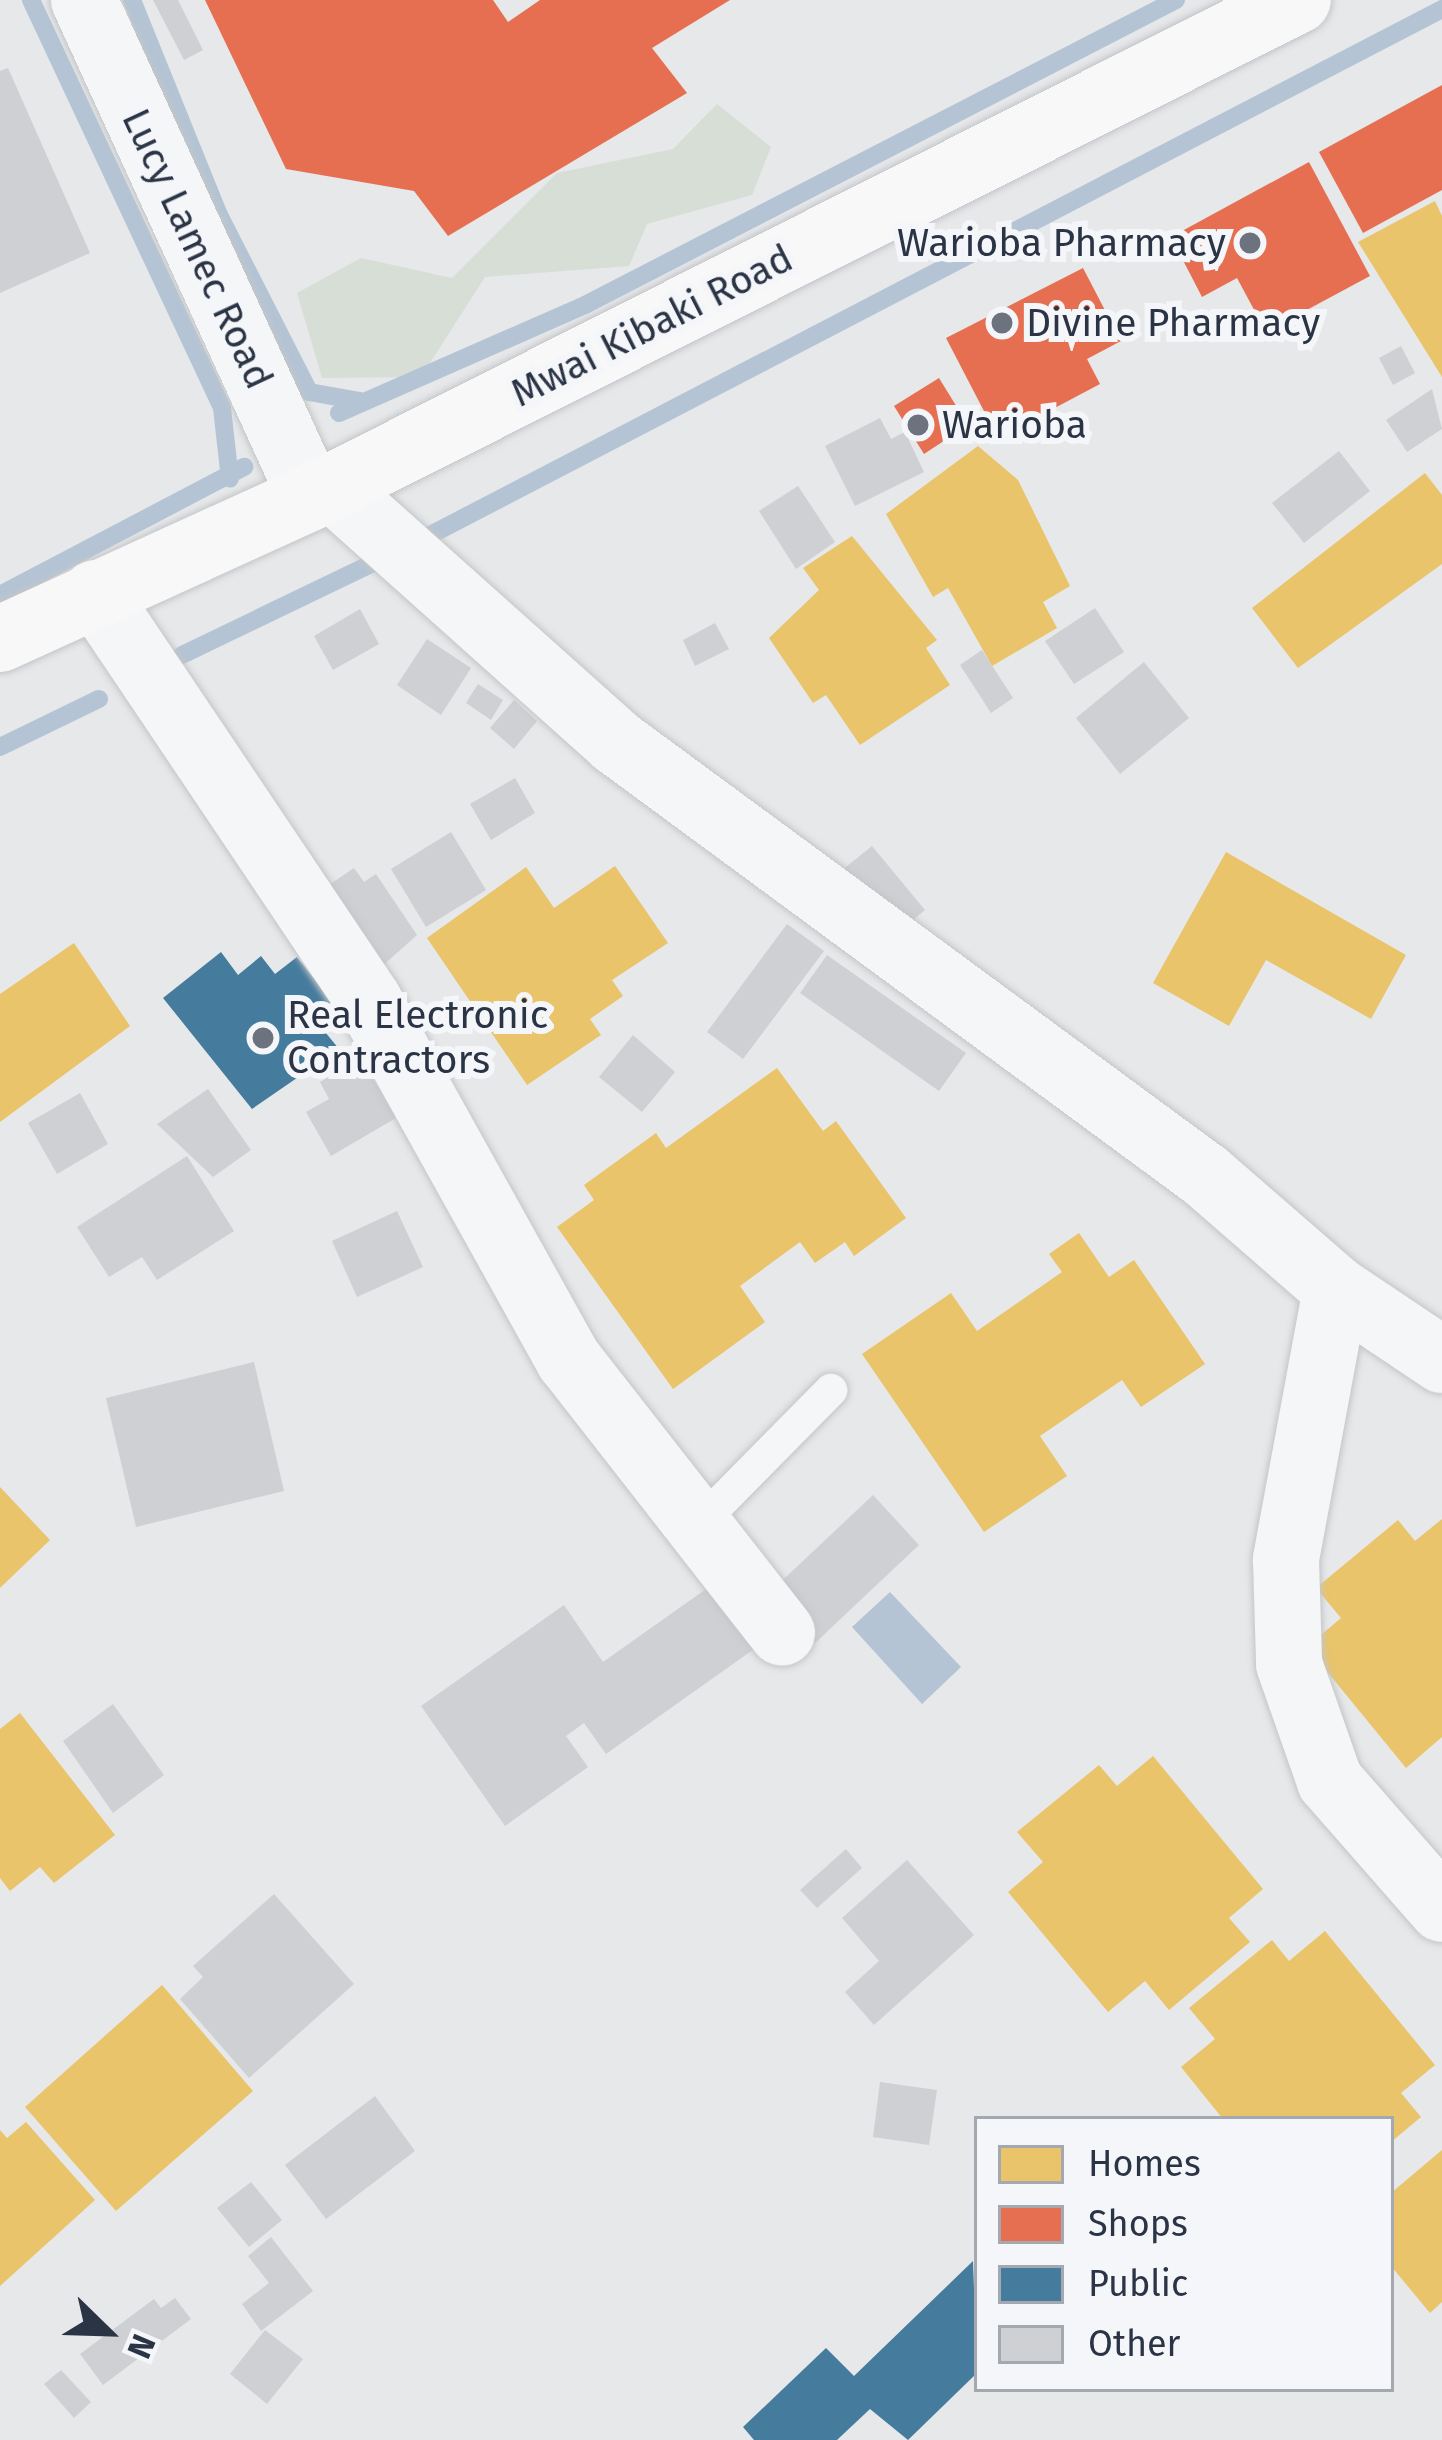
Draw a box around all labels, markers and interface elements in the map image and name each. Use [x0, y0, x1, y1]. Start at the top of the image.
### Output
street label: Lucy Lamec Road [112, 102, 282, 396]
place label: Warioba Pharmacy [897, 220, 1226, 266]
marker: Warioba Pharmacy [1237, 230, 1263, 256]
street label: Mwai Kibaki Road [503, 235, 801, 417]
place label: Divine Pharmacy [1026, 300, 1320, 346]
marker: Divine Pharmacy [989, 310, 1015, 336]
place label: Warioba [942, 402, 1087, 448]
marker: Warioba [905, 412, 931, 438]
place label: Real Electronic Contractors [287, 993, 548, 1084]
marker: Real Electronic Contractors [250, 1025, 276, 1051]
legend [974, 2116, 1394, 2392]
text: Homes [1088, 2142, 1201, 2186]
text: Shops [1088, 2202, 1188, 2246]
text: Public [1088, 2262, 1188, 2306]
north arrow [48, 2272, 168, 2392]
text: Other [1088, 2322, 1181, 2366]
text: N [118, 2328, 164, 2364]

